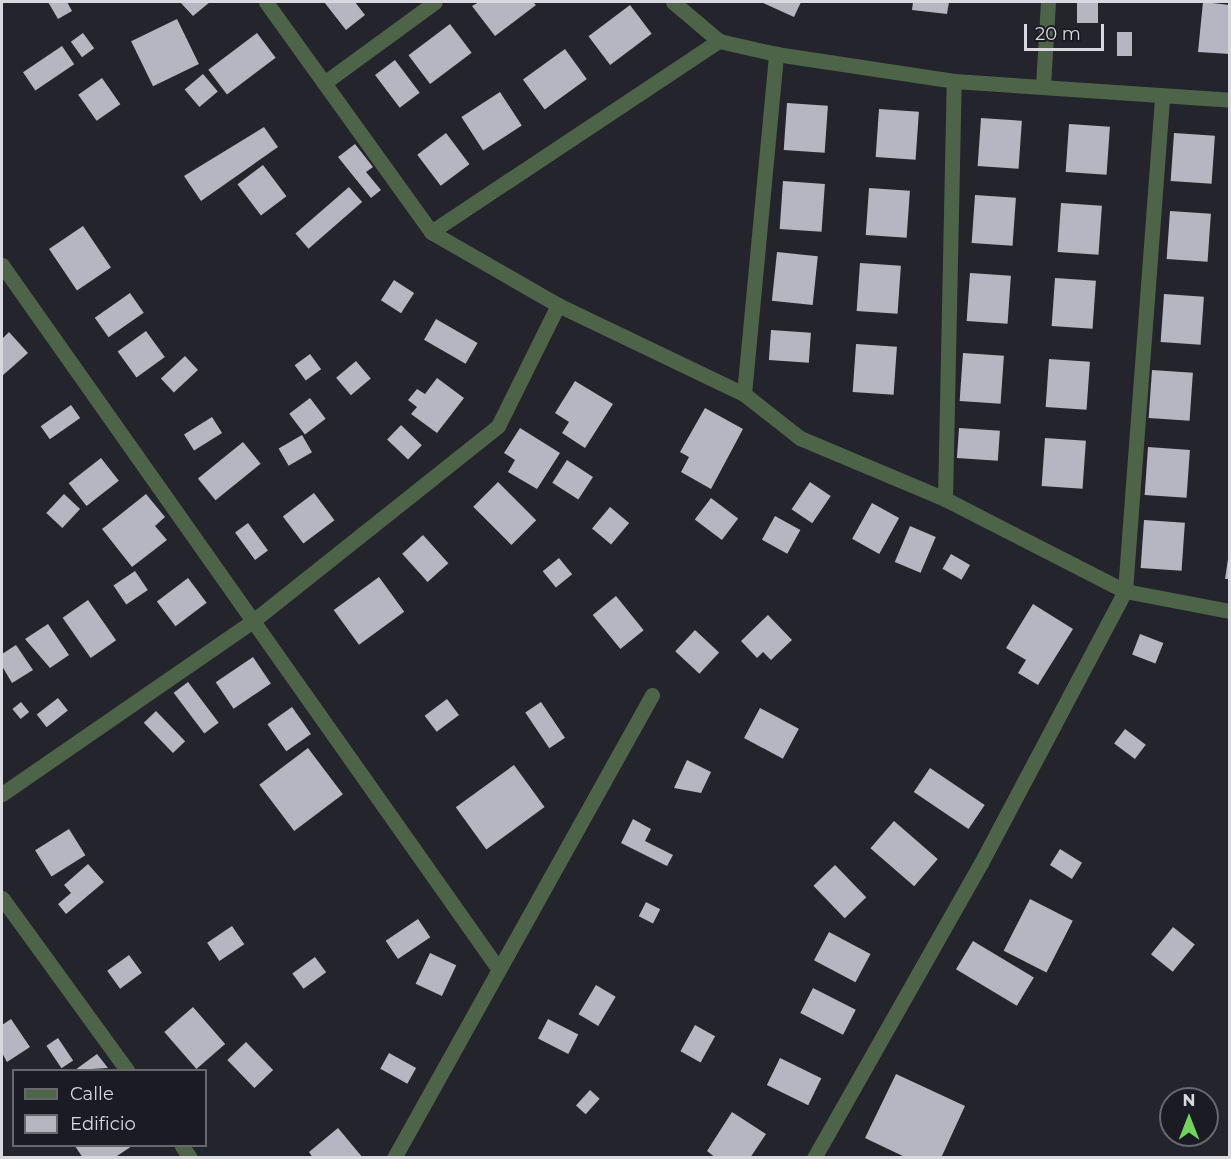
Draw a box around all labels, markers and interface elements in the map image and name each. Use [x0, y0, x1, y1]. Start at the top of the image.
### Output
scale bar [1027, 12, 1106, 50]
text: 20 m [1035, 23, 1081, 45]
legend [12, 1069, 207, 1147]
text: Calle [70, 1083, 114, 1105]
north arrow [1159, 1087, 1219, 1147]
text: N [1183, 1091, 1195, 1110]
text: Edificio [70, 1113, 136, 1135]

